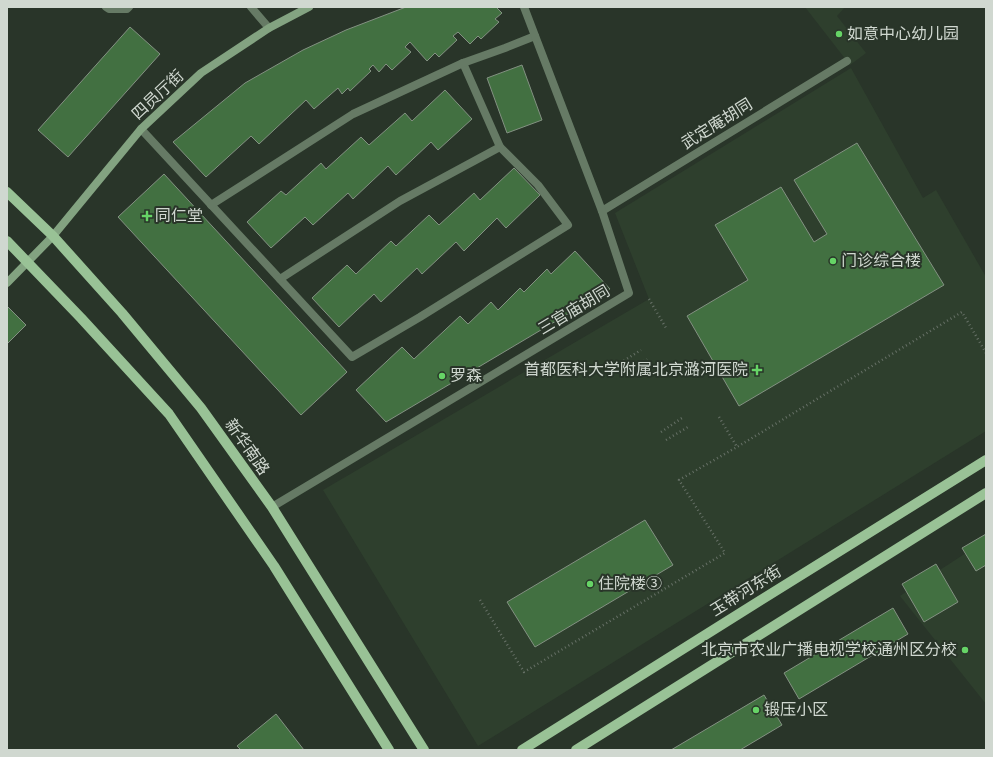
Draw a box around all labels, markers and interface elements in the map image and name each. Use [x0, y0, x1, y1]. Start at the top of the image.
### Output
place label: 如意中心幼儿园 [847, 25, 959, 42]
marker: 如意中心幼儿园 [834, 29, 844, 39]
street label: 四员厅街 [128, 67, 187, 123]
street label: 武定庵胡同 [678, 95, 755, 152]
place label: 同仁堂 [155, 207, 203, 224]
marker: 同仁堂 [142, 211, 152, 221]
place label: 门诊综合楼 [841, 252, 921, 269]
marker: 门诊综合楼 [828, 256, 838, 266]
street label: 三官庙胡同 [535, 282, 612, 337]
place label: 首都医科大学附属北京潞河医院 [524, 361, 748, 378]
marker: 首都医科大学附属北京潞河医院 [751, 364, 763, 376]
place label: 罗森 [450, 368, 482, 384]
marker: 罗森 [437, 371, 447, 381]
street label: 新华南路 [222, 416, 273, 478]
street label: 玉带河东街 [707, 562, 784, 619]
place label: 住院楼③ [598, 575, 662, 592]
marker: 住院楼③ [585, 579, 595, 589]
place label: 北京市农业广播电视学校通州区分校 [701, 641, 957, 658]
marker: 北京市农业广播电视学校通州区分校 [960, 645, 970, 655]
place label: 锻压小区 [764, 701, 828, 718]
marker: 锻压小区 [751, 705, 761, 715]

